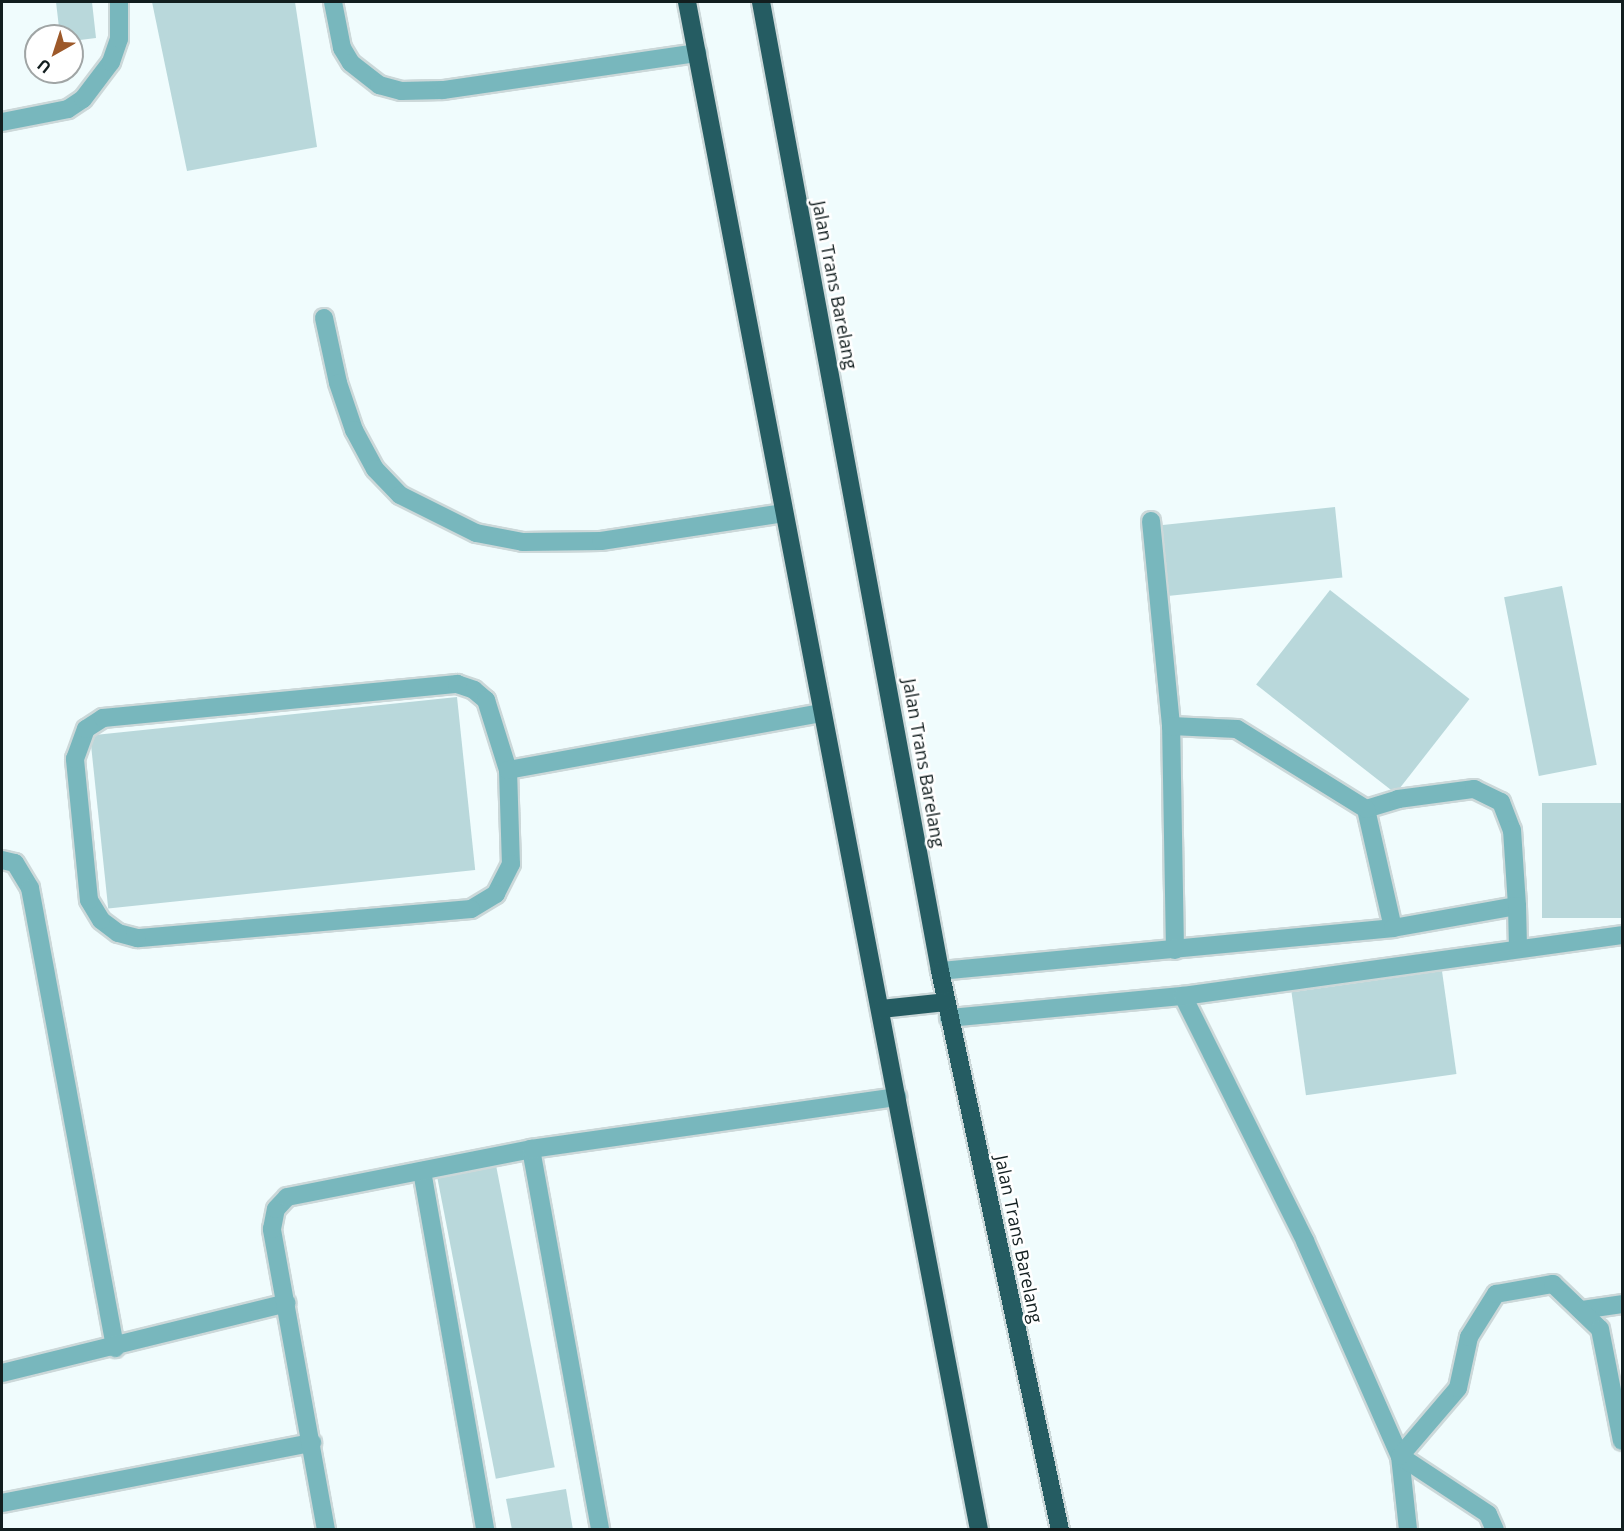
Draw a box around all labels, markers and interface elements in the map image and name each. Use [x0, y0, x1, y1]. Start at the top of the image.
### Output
north arrow [24, 24, 84, 84]
text: U [32, 54, 56, 79]
street label: Jalan Trans Barelang [808, 199, 862, 371]
street label: Jalan Trans Barelang [899, 677, 949, 849]
street label: Jalan Trans Barelang [991, 1153, 1047, 1325]

